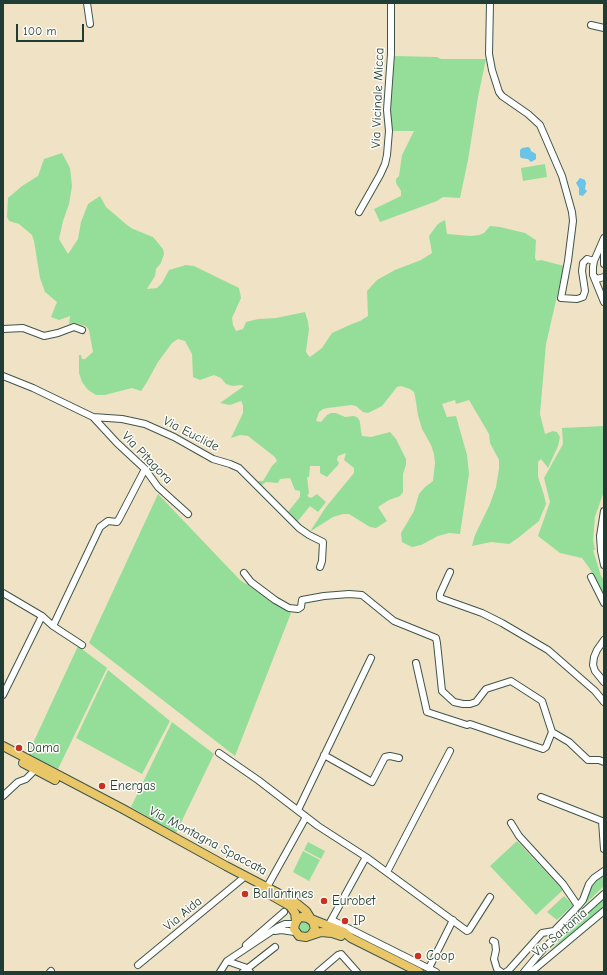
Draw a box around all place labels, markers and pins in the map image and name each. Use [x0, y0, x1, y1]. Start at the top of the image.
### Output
place label: Dama [27, 740, 59, 756]
marker: Dama [14, 743, 24, 753]
place label: Energas [110, 778, 155, 794]
marker: Energas [97, 781, 107, 791]
place label: Ballantines [253, 886, 313, 902]
marker: Ballantines [240, 889, 250, 899]
place label: Eurobet [332, 893, 375, 909]
marker: Eurobet [319, 896, 329, 906]
place label: IP [353, 913, 365, 929]
marker: IP [340, 916, 350, 926]
place label: Coop [426, 948, 455, 964]
marker: Coop [413, 951, 423, 961]

